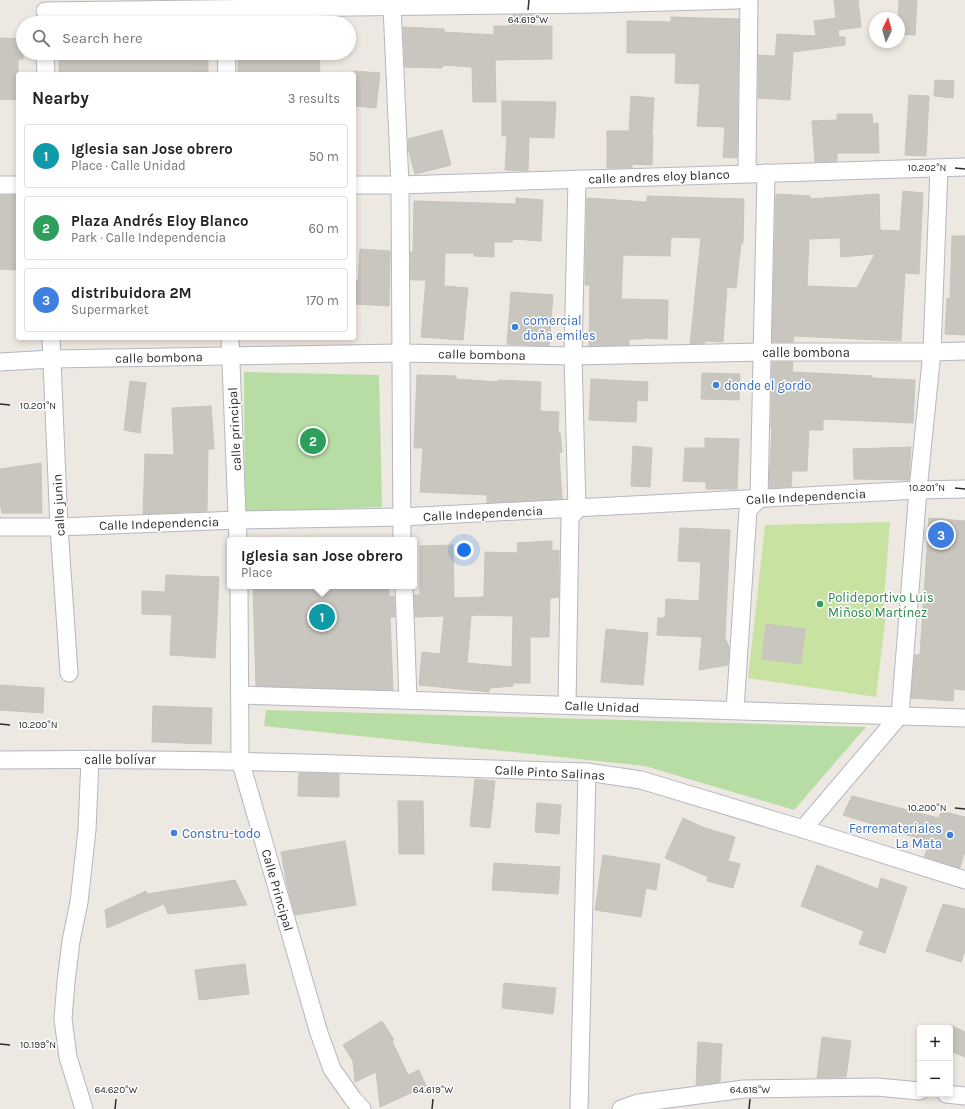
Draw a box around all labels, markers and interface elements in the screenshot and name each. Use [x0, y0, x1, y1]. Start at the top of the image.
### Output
north arrow [869, 12, 905, 48]
text: 64.619°W [508, 14, 548, 26]
search box [16, 16, 356, 60]
icon: search [30, 27, 52, 49]
text: Search here [62, 29, 143, 47]
text: Nearby [32, 88, 89, 108]
text: 3 results [288, 91, 340, 106]
text: Iglesia san Jose obrero [71, 140, 233, 158]
text: 1 [44, 149, 48, 164]
text: 50 m [309, 149, 339, 164]
text: Place · Calle Unidad [71, 158, 186, 173]
text: 10.202°N [908, 162, 946, 174]
street label: calle andres eloy blanco [588, 167, 730, 186]
text: Plaza Andrés Eloy Blanco [71, 212, 249, 230]
text: 2 [42, 221, 50, 236]
text: 60 m [309, 221, 339, 236]
text: Park · Calle Independencia [71, 230, 226, 245]
text: distribuidora 2M [71, 284, 192, 302]
text: 3 [42, 293, 50, 308]
text: 170 m [306, 293, 339, 308]
text: Supermarket [71, 302, 149, 317]
place label: comercial doña emiles [523, 313, 596, 343]
marker: comercial doña emiles [510, 322, 520, 332]
street label: calle bombona [762, 345, 850, 360]
street label: calle bombona [438, 346, 526, 363]
street label: calle bombona [115, 349, 203, 366]
place label: donde el gordo [724, 378, 811, 393]
marker: donde el gordo [711, 380, 721, 390]
street label: calle principal [225, 387, 244, 471]
text: 10.201°N [20, 400, 56, 412]
pin: 2 [300, 426, 326, 456]
street label: calle junin [49, 473, 68, 537]
text: 10.201°N [909, 482, 945, 494]
street label: Calle Independencia [746, 486, 866, 507]
street label: Calle Independencia [423, 503, 543, 524]
street label: Calle Independencia [99, 514, 219, 533]
pin: 3 [928, 520, 954, 550]
popup [227, 537, 417, 589]
your location [454, 540, 474, 560]
text: Iglesia san Jose obrero [241, 547, 403, 565]
text: Place [241, 565, 273, 580]
place label: Polideportivo Luis Miñoso Martínez [828, 590, 934, 620]
marker: Polideportivo Luis Miñoso Martínez [815, 599, 825, 609]
pin: 1 [309, 602, 335, 632]
street label: Calle Unidad [564, 698, 640, 715]
text: 10.200°N [19, 719, 57, 731]
street label: calle bolívar [84, 752, 156, 767]
street label: Calle Pinto Salinas [494, 762, 606, 783]
text: 10.200°N [908, 802, 946, 814]
place label: Ferremateriales La Mata [849, 821, 942, 851]
place label: Constru-todo [182, 826, 261, 841]
marker: Constru-todo [169, 828, 179, 838]
marker: Ferremateriales La Mata [945, 830, 955, 840]
street label: Calle Principal [259, 847, 296, 933]
map controls [917, 1025, 953, 1097]
button: + [917, 1025, 953, 1061]
text: 10.199°N [20, 1039, 56, 1051]
button: − [917, 1061, 953, 1097]
text: 64.620°W [95, 1084, 138, 1096]
text: 64.619°W [413, 1084, 453, 1096]
text: 64.618°W [730, 1084, 770, 1096]

